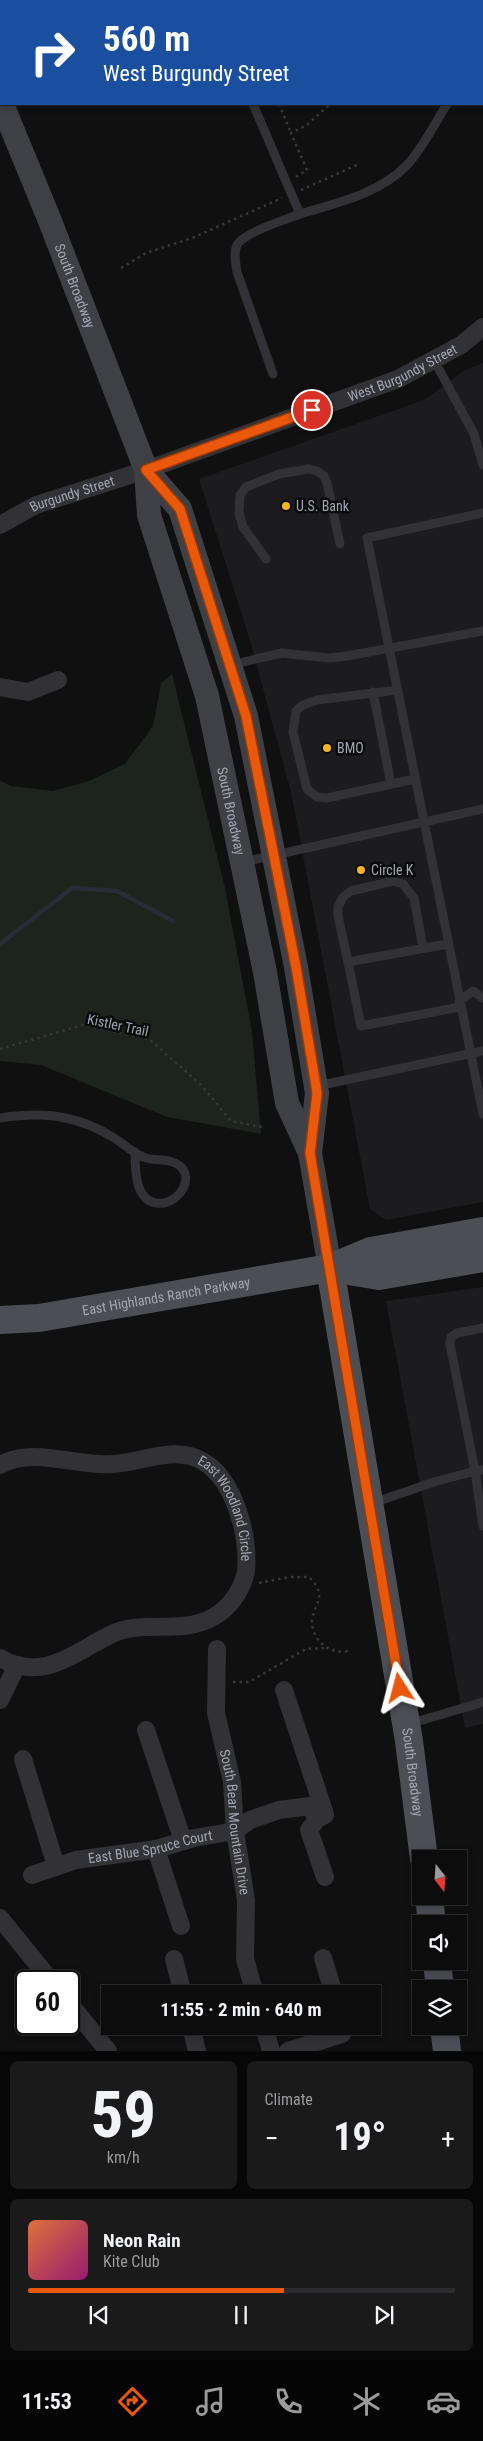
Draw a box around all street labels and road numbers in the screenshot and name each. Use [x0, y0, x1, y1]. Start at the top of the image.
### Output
street label: South Broadway [51, 241, 99, 331]
street label: West Burgundy Street [346, 341, 460, 404]
street label: Burgundy Street [27, 473, 116, 515]
street label: South Broadway [214, 766, 248, 856]
street label: Kistler Trail [86, 1011, 150, 1039]
street label: East Highlands Ranch Parkway [81, 1274, 251, 1318]
street label: East Woodland Circle [195, 1452, 254, 1562]
street label: South Broadway [399, 1727, 427, 1818]
street label: South Bear Mountain Drive [217, 1748, 253, 1896]
street label: East Blue Spruce Court [87, 1827, 214, 1866]

